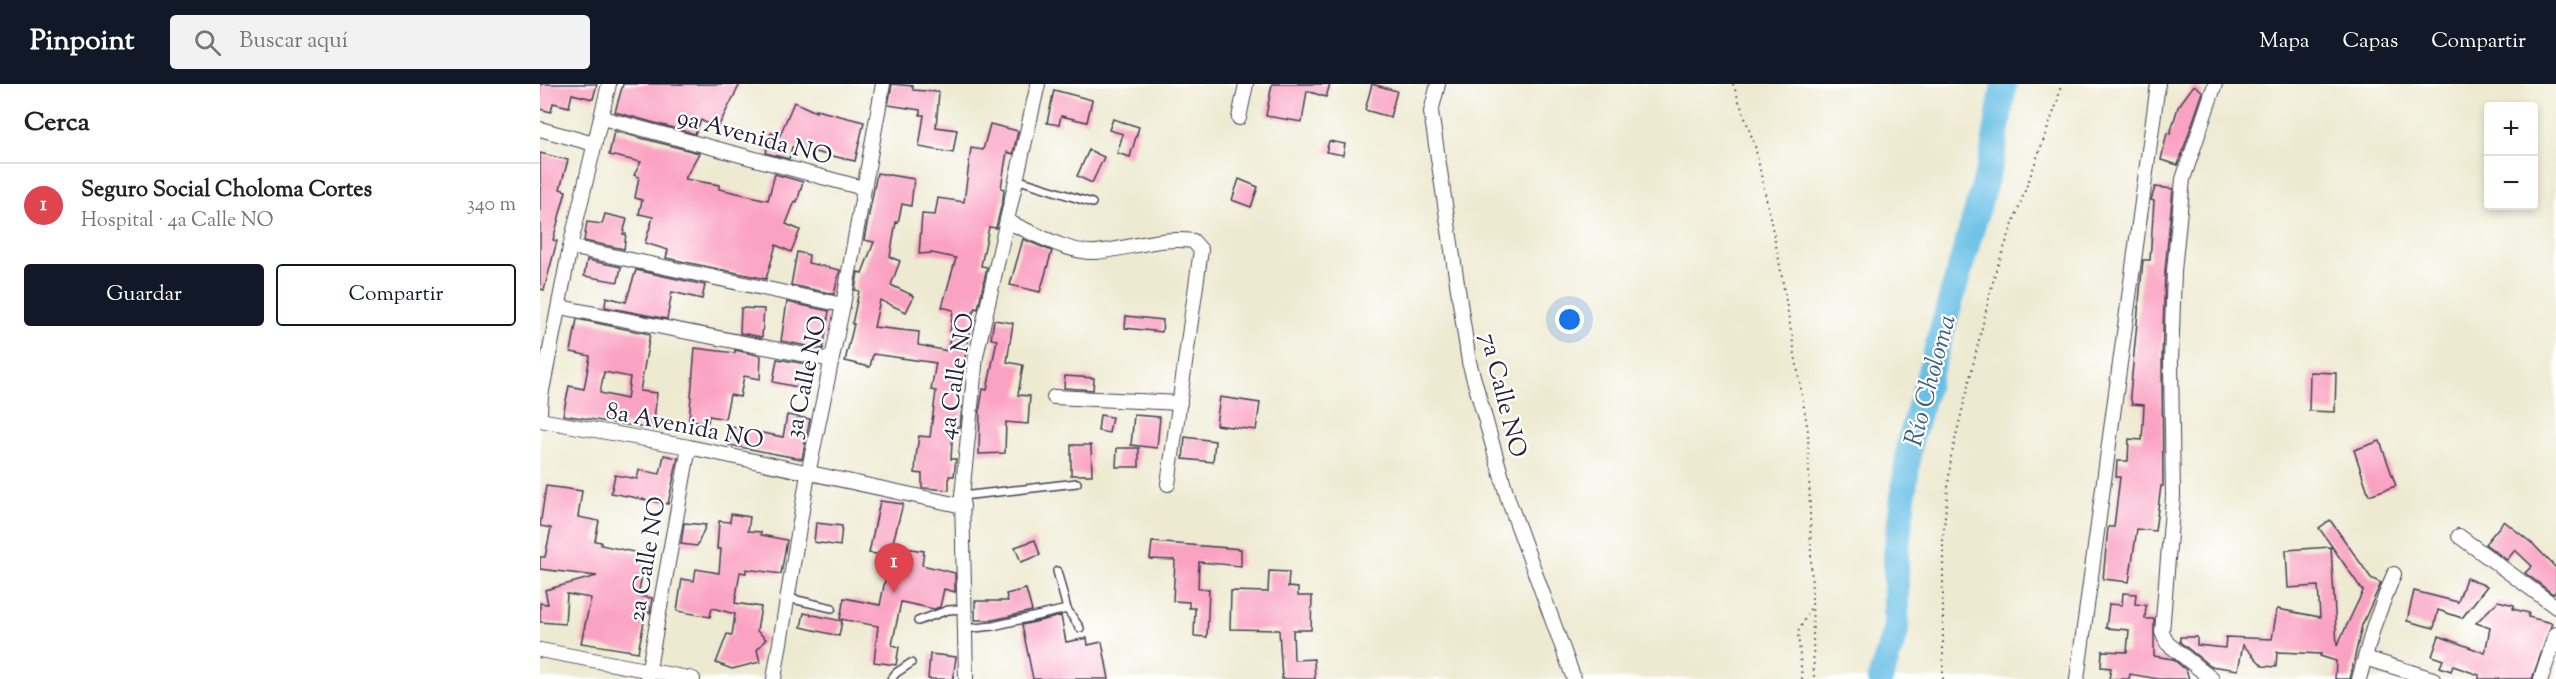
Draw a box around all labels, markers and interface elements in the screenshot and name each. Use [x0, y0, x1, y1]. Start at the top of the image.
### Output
search box [170, 15, 590, 69]
text: Pinpoint [30, 22, 134, 62]
icon: search [191, 26, 224, 59]
text: Buscar aquí [239, 26, 348, 58]
text: Mapa [2259, 27, 2309, 57]
text: Capas [2342, 27, 2398, 57]
text: Compartir [2431, 27, 2526, 57]
street label: 9a Avenida NO [673, 101, 836, 175]
map controls [2484, 102, 2538, 210]
button: + [2484, 102, 2538, 156]
text: Cerca [24, 105, 90, 142]
button: − [2484, 156, 2538, 210]
text: Seguro Social Choloma Cortes [81, 175, 372, 207]
text: 1 [40, 191, 47, 220]
text: 340 m [467, 191, 516, 220]
text: Hospital · 4a Calle NO [81, 207, 274, 236]
button: Guardar [24, 264, 264, 326]
button: Compartir [276, 264, 516, 326]
your location [1555, 305, 1584, 334]
street label: 4a Calle NO [930, 311, 984, 442]
water label: Río Choloma [1896, 311, 1967, 451]
street label: 3a Calle NO [777, 313, 837, 442]
street label: 7a Calle NO [1470, 330, 1534, 461]
street label: 8a Avenida NO [603, 395, 766, 459]
street label: 2a Calle NO [620, 494, 676, 625]
pin: 1 [874, 544, 914, 593]

